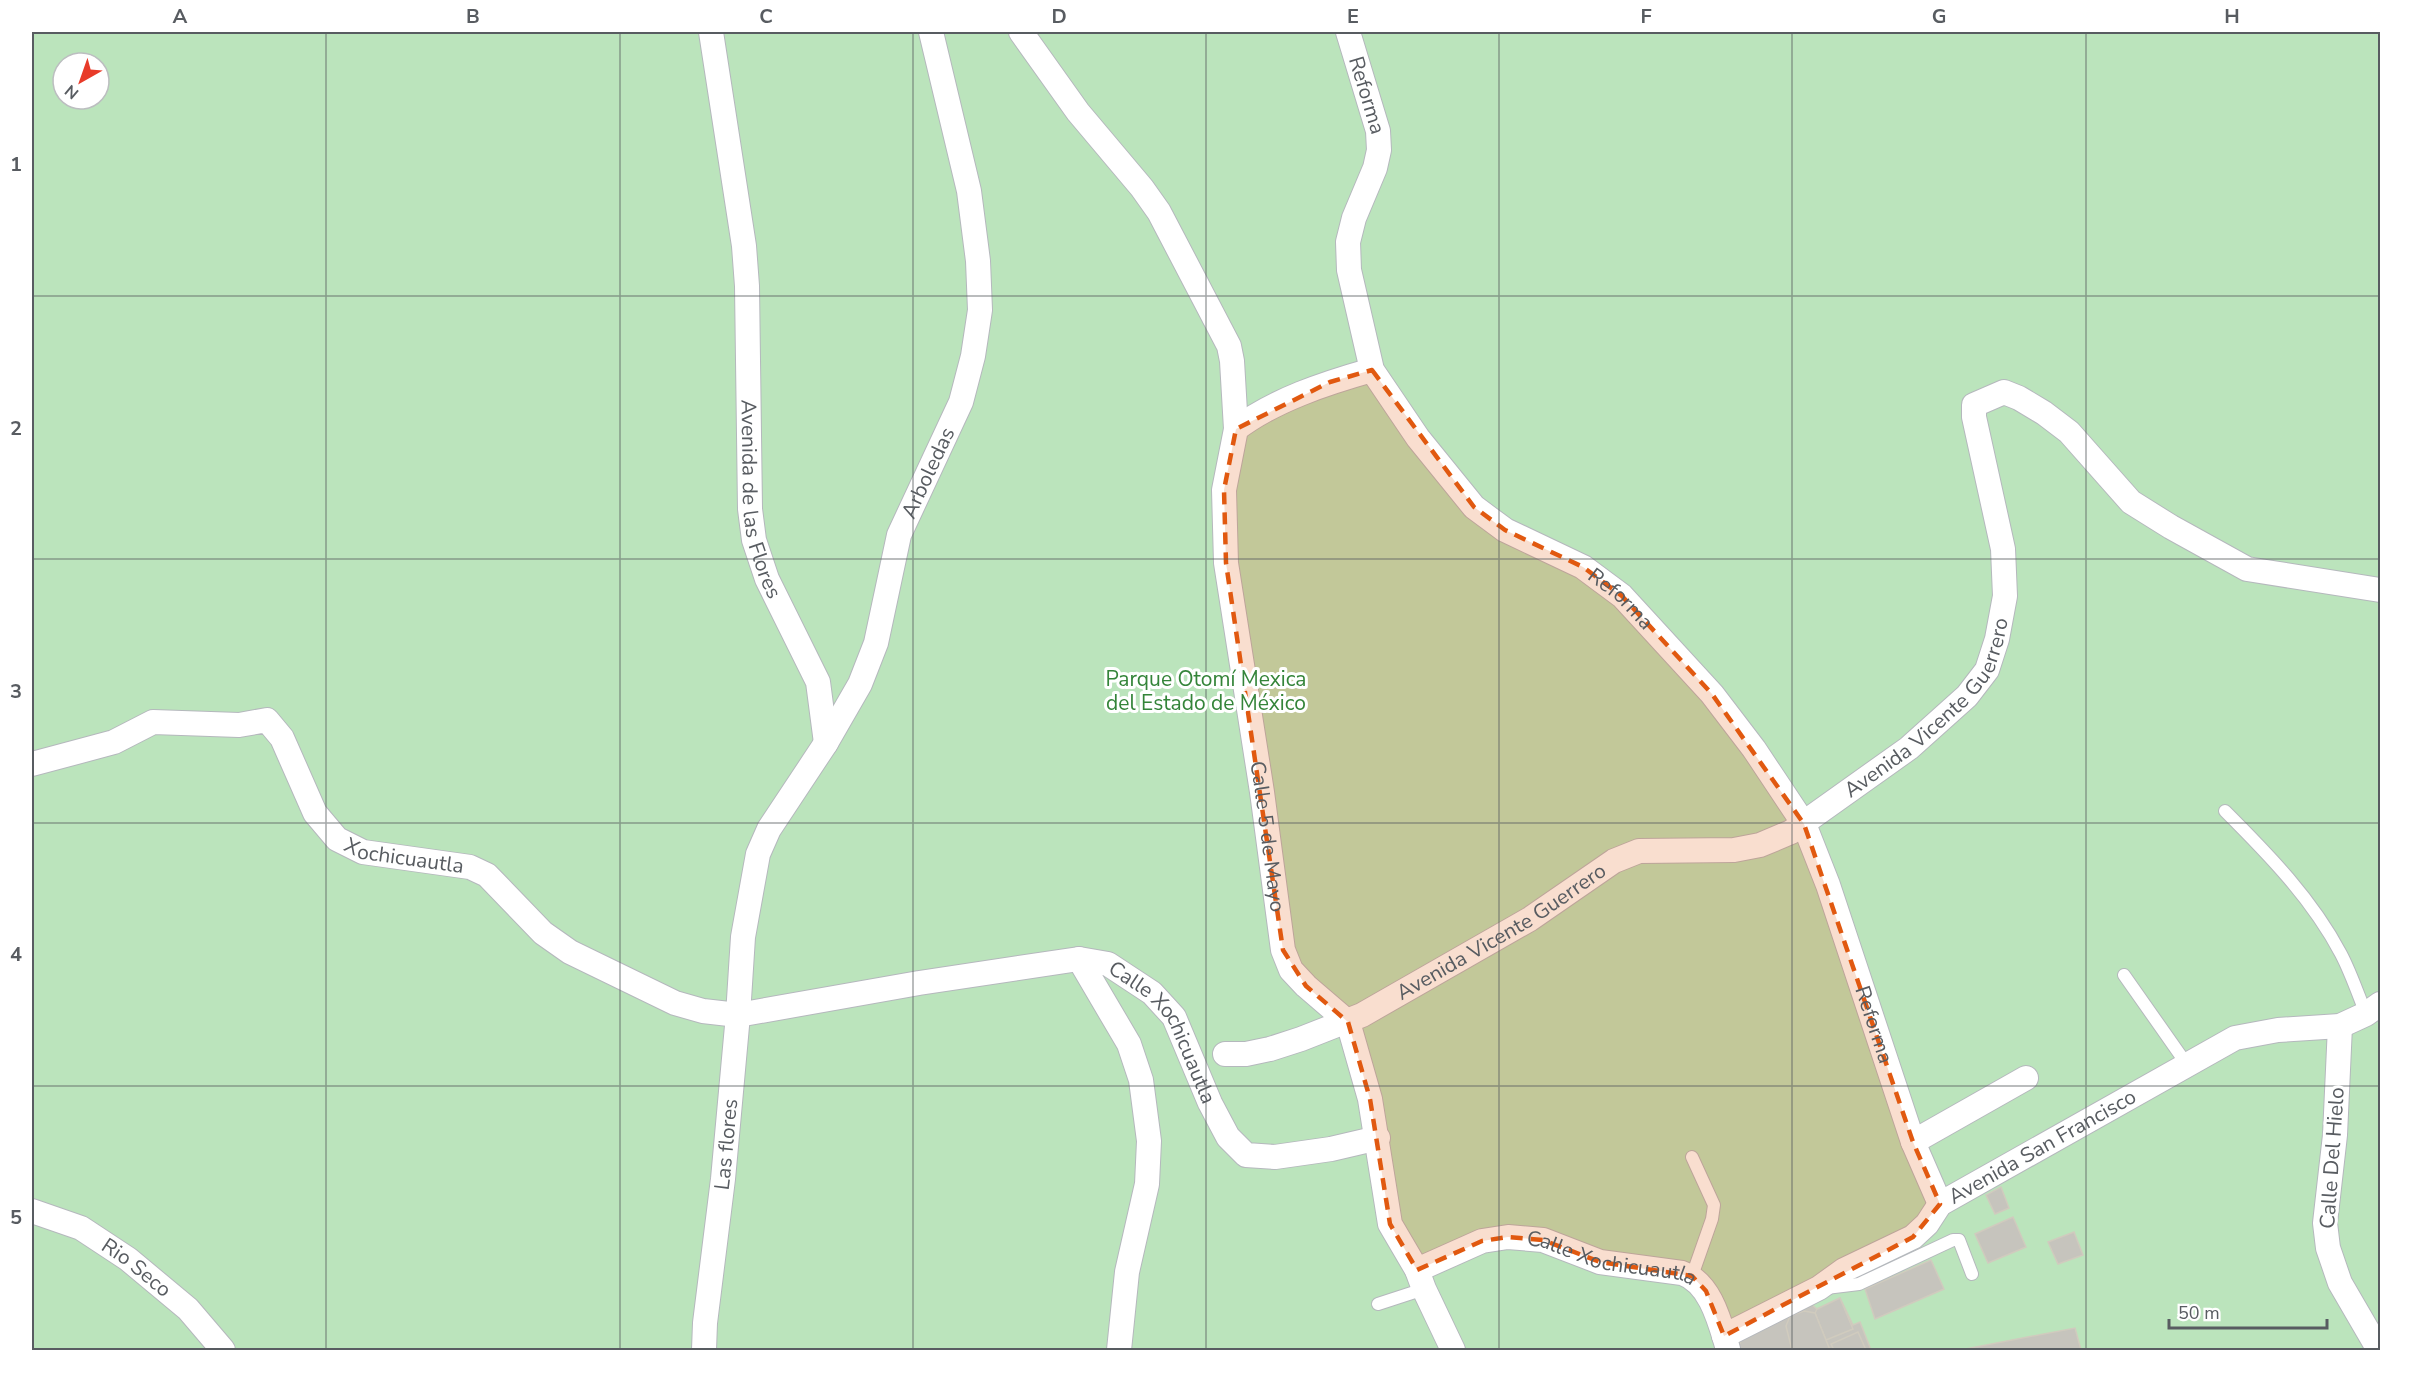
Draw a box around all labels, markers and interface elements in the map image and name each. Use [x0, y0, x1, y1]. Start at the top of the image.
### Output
text: A [173, 3, 188, 30]
text: B [466, 3, 480, 30]
text: C [759, 3, 773, 30]
text: D [1051, 3, 1067, 30]
text: E [1347, 3, 1359, 30]
text: F [1640, 3, 1652, 30]
text: G [1932, 3, 1946, 30]
text: H [2224, 3, 2240, 30]
north arrow [51, 51, 111, 111]
street label: Reforma [1342, 53, 1392, 138]
text: N [60, 79, 84, 104]
text: 1 [10, 151, 22, 178]
street label: Avenida de las Flores [735, 399, 788, 603]
text: 2 [10, 415, 22, 442]
street label: Arboledas [895, 423, 961, 523]
street label: Reforma [1582, 561, 1660, 636]
street label: Avenida Vicente Guerrero [1838, 615, 2015, 804]
park label: Parque Otomí Mexica del Estado de México [1106, 665, 1306, 717]
text: 3 [10, 678, 22, 705]
street label: Calle 5 de Mayo [1243, 759, 1292, 914]
street label: Xochicuautla [340, 831, 466, 880]
street label: Avenida Vicente Guerrero [1391, 857, 1612, 1007]
text: 4 [10, 941, 22, 968]
street label: Calle Xochicuautla [1103, 954, 1223, 1108]
street label: Reforma [1848, 982, 1900, 1067]
street label: Avenida San Francisco [1943, 1082, 2141, 1211]
street label: Calle Del Hielo [2313, 1086, 2351, 1230]
street label: Las flores [708, 1097, 744, 1192]
text: 5 [10, 1204, 22, 1231]
street label: Calle Xochicuautla [1526, 1225, 1703, 1292]
street label: Rio Seco [96, 1231, 177, 1303]
scale bar [2169, 1292, 2326, 1330]
text: 50 m [2178, 1301, 2220, 1325]

